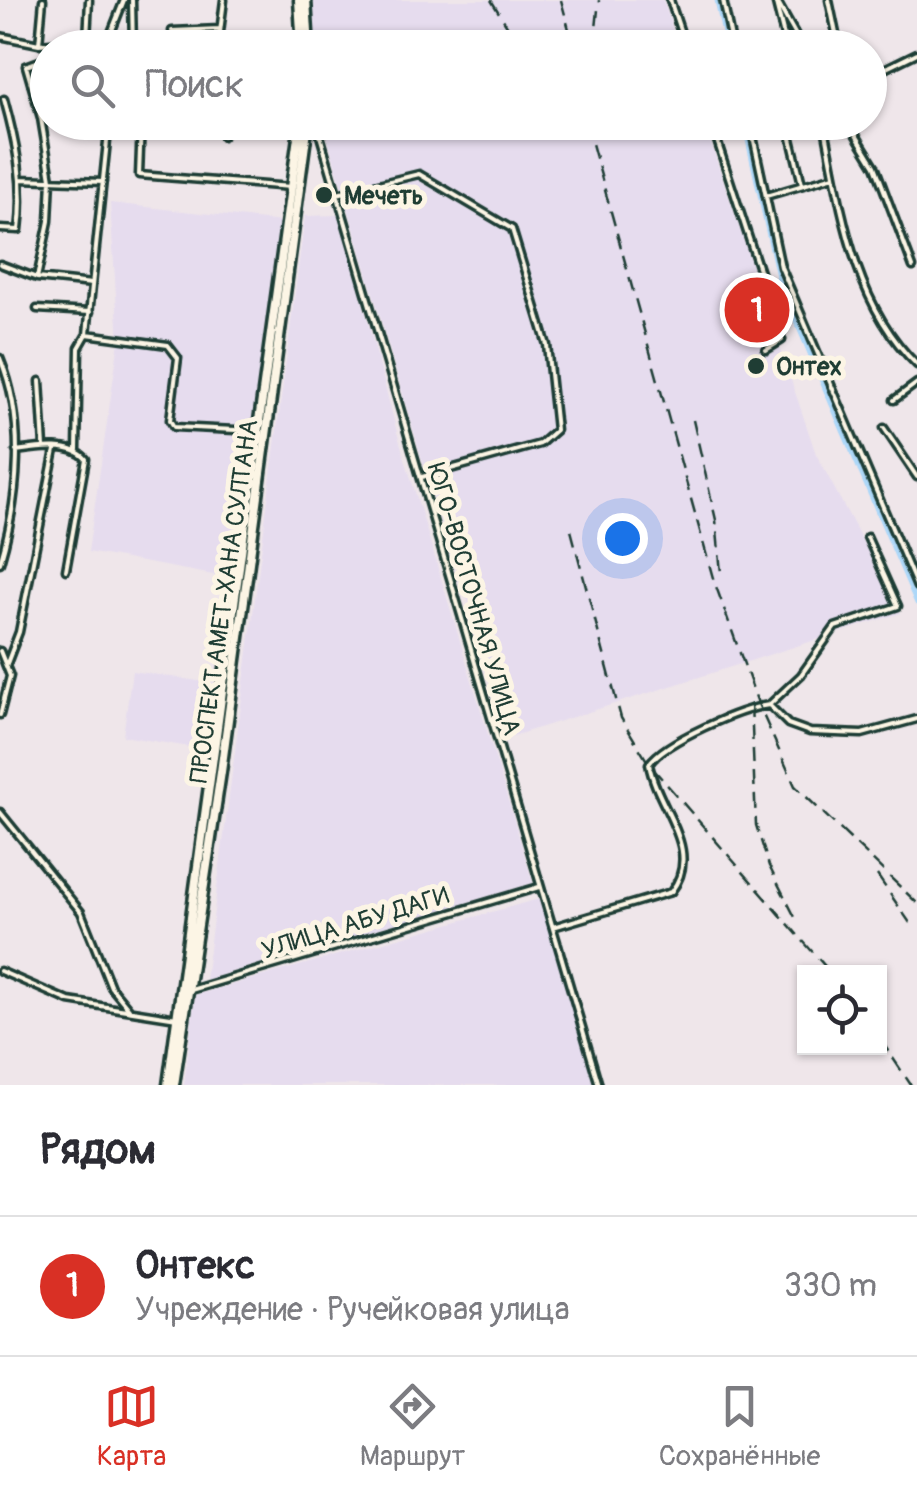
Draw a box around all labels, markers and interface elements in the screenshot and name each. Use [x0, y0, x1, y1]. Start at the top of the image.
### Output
search box [30, 30, 887, 140]
icon: search [65, 58, 120, 113]
text: Поиск [145, 61, 244, 109]
place label: Мечеть [344, 181, 423, 212]
marker: Мечеть [313, 184, 335, 206]
pin: 1 [724, 272, 790, 348]
place label: Онтех [776, 352, 842, 383]
marker: Онтех [745, 355, 767, 377]
street label: ПРОСПЕКТ АМЕТ-ХАНА СУЛТАНА [184, 417, 265, 785]
street label: ЮГО-ВОСТОЧНАЯ УЛИЦА [420, 460, 527, 739]
your location [597, 513, 648, 564]
street label: УЛИЦА АБУ ДАГИ [258, 880, 453, 967]
map controls [797, 965, 887, 1055]
button: locate [797, 965, 887, 1055]
text: Рядом [40, 1124, 156, 1176]
text: Онтекс [135, 1242, 255, 1290]
text: 1 [66, 1266, 79, 1306]
text: 330 m [784, 1266, 877, 1306]
text: Учреждение · Ручейковая улица [135, 1290, 570, 1330]
tab: Карта [97, 1379, 166, 1474]
tab: Маршрут [360, 1379, 465, 1474]
tab: Сохранённые [659, 1379, 820, 1474]

